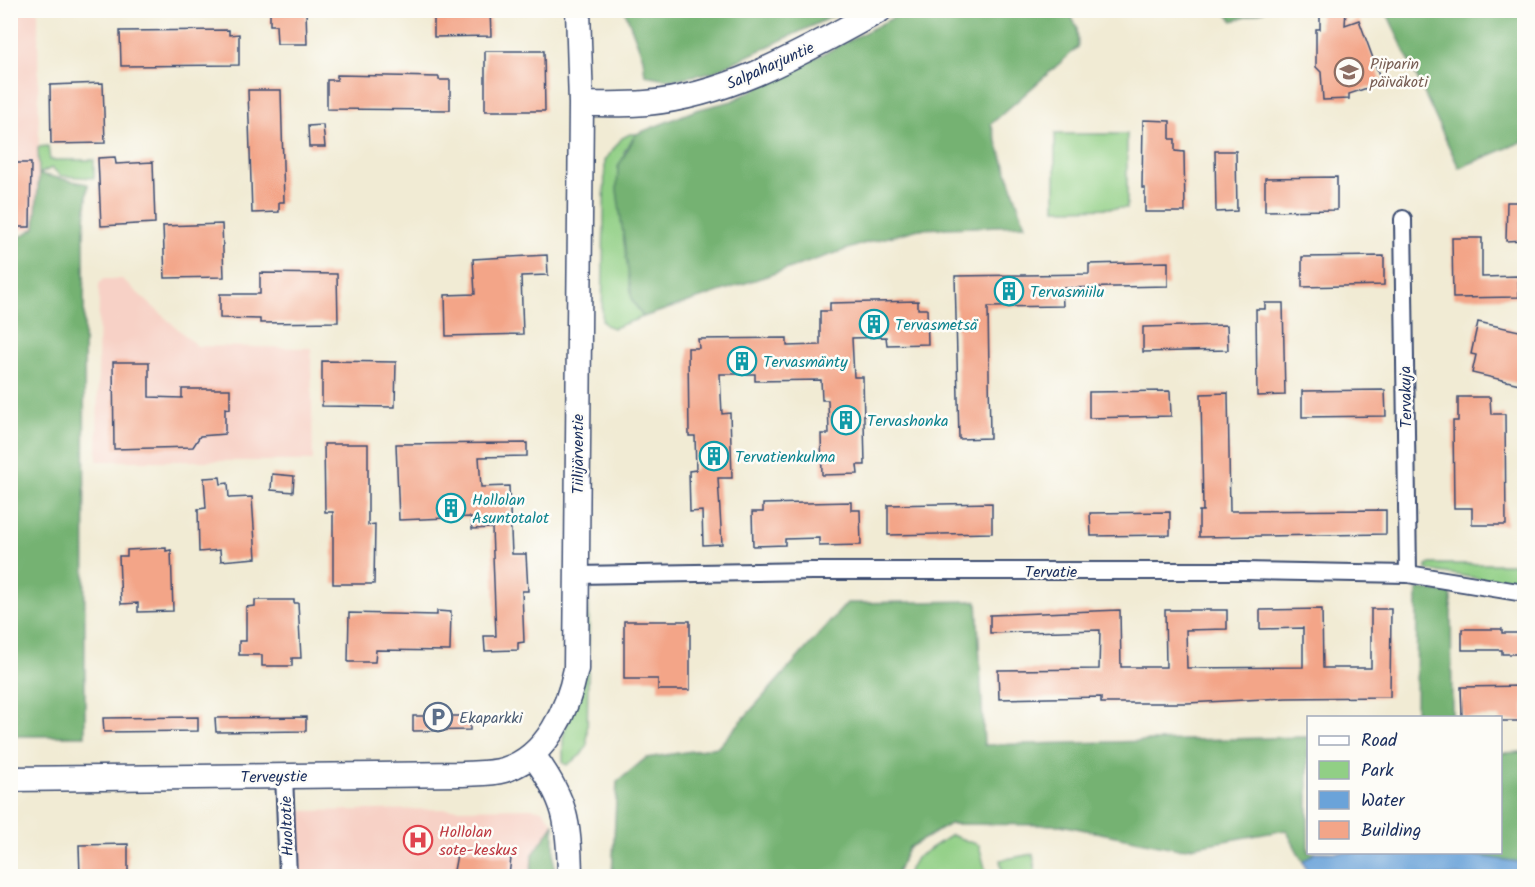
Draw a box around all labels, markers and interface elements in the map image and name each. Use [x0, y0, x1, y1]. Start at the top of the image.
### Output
street label: Salpaharjuntie [723, 36, 819, 97]
place label: Piiparin päiväkoti [1369, 52, 1429, 95]
school or university icon: Piiparin päiväkoti [1333, 56, 1365, 88]
building icon: Tervasmiilu [993, 275, 1025, 307]
place label: Tervasmiilu [1030, 280, 1104, 305]
building icon: Tervasmetsä [858, 308, 890, 340]
place label: Tervasmetsä [895, 313, 979, 338]
building icon: Tervasmänty [726, 345, 758, 377]
place label: Tervasmänty [763, 350, 848, 375]
street label: Tervakuja [1393, 366, 1420, 428]
building icon: Tervashonka [830, 404, 862, 436]
place label: Tervashonka [867, 409, 949, 434]
street label: Tiilijärventie [566, 414, 591, 494]
building icon: Tervatienkulma [698, 440, 730, 472]
place label: Tervatienkulma [735, 445, 835, 470]
place label: Hollolan Asuntotalot [472, 488, 550, 531]
building icon: Hollolan Asuntotalot [435, 492, 467, 524]
street label: Tervatie [1025, 560, 1077, 585]
parking icon: Ekaparkki [422, 701, 454, 733]
place label: Ekaparkki [459, 706, 524, 731]
legend [1307, 716, 1502, 854]
text: Road [1361, 727, 1398, 756]
text: Park [1361, 757, 1394, 786]
street label: Terveystie [241, 764, 308, 791]
text: Water [1361, 787, 1406, 816]
street label: Huoltotie [274, 795, 301, 856]
text: Building [1361, 817, 1421, 846]
place label: Hollolan sote-keskus [439, 820, 518, 863]
hospital icon: Hollolan sote-keskus [402, 824, 434, 856]

